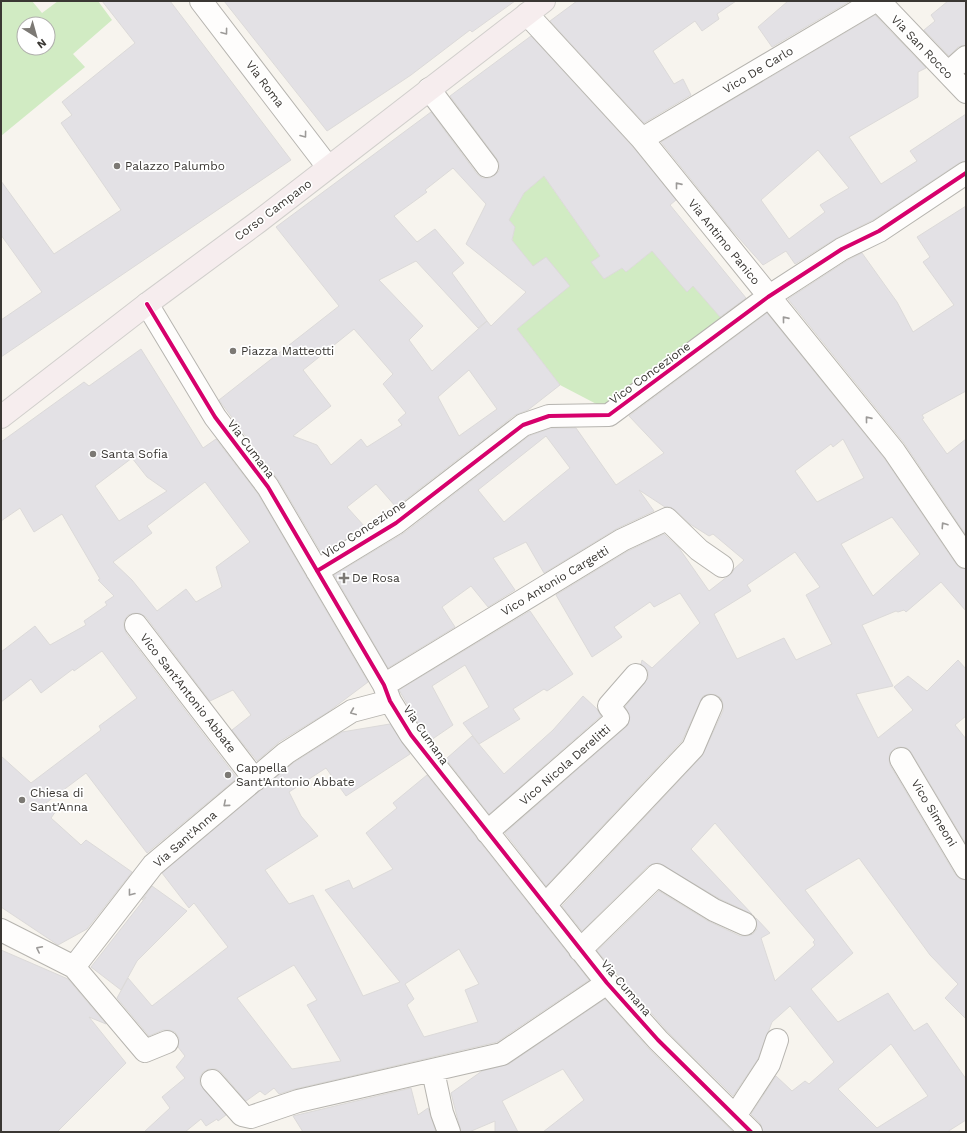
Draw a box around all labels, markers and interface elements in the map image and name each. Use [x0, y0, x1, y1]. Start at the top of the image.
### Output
street label: Via San Rocco [888, 12, 956, 82]
north arrow [16, 16, 56, 56]
one-way arrow [220, 28, 228, 35]
text: N [35, 36, 49, 51]
street label: Vico De Carlo [720, 44, 796, 96]
street label: Via Roma [243, 58, 287, 110]
one-way arrow [299, 131, 306, 138]
place label: Palazzo Palumbo [125, 159, 225, 173]
marker: Palazzo Palumbo [112, 161, 122, 171]
street label: Corso Campano [232, 176, 314, 244]
one-way arrow [676, 182, 683, 189]
street label: Via Antimo Panico [685, 196, 763, 288]
one-way arrow [783, 316, 790, 323]
street label: Vico Concezione [607, 339, 693, 407]
place label: Piazza Matteotti [241, 344, 334, 358]
marker: Piazza Matteotti [228, 346, 238, 356]
street label: Via Cumana [224, 417, 278, 481]
one-way arrow [865, 417, 872, 424]
place label: Santa Sofia [101, 447, 168, 461]
marker: Santa Sofia [88, 449, 98, 459]
street label: Vico Concezione [320, 497, 408, 561]
one-way arrow [942, 522, 949, 529]
street label: Vico Antonio Cargetti [499, 543, 611, 619]
place label: De Rosa [352, 571, 400, 585]
marker: De Rosa [339, 573, 349, 583]
street label: Vico Sant'Antonio Abbate [137, 630, 239, 756]
street label: Via Cumana [400, 702, 452, 768]
one-way arrow [350, 707, 357, 715]
street label: Vico Nicola Derelitti [517, 722, 613, 808]
place label: Cappella Sant'Antonio Abbate [236, 761, 355, 789]
marker: Cappella Sant'Antonio Abbate [223, 770, 233, 780]
street label: Vico Simeoni [908, 777, 960, 849]
place label: Chiesa di Sant'Anna [30, 786, 88, 814]
marker: Chiesa di Sant'Anna [17, 795, 27, 805]
one-way arrow [223, 800, 230, 807]
street label: Via Sant'Anna [150, 808, 220, 870]
one-way arrow [129, 888, 136, 895]
one-way arrow [36, 946, 43, 954]
street label: Via Cumana [598, 957, 654, 1019]

